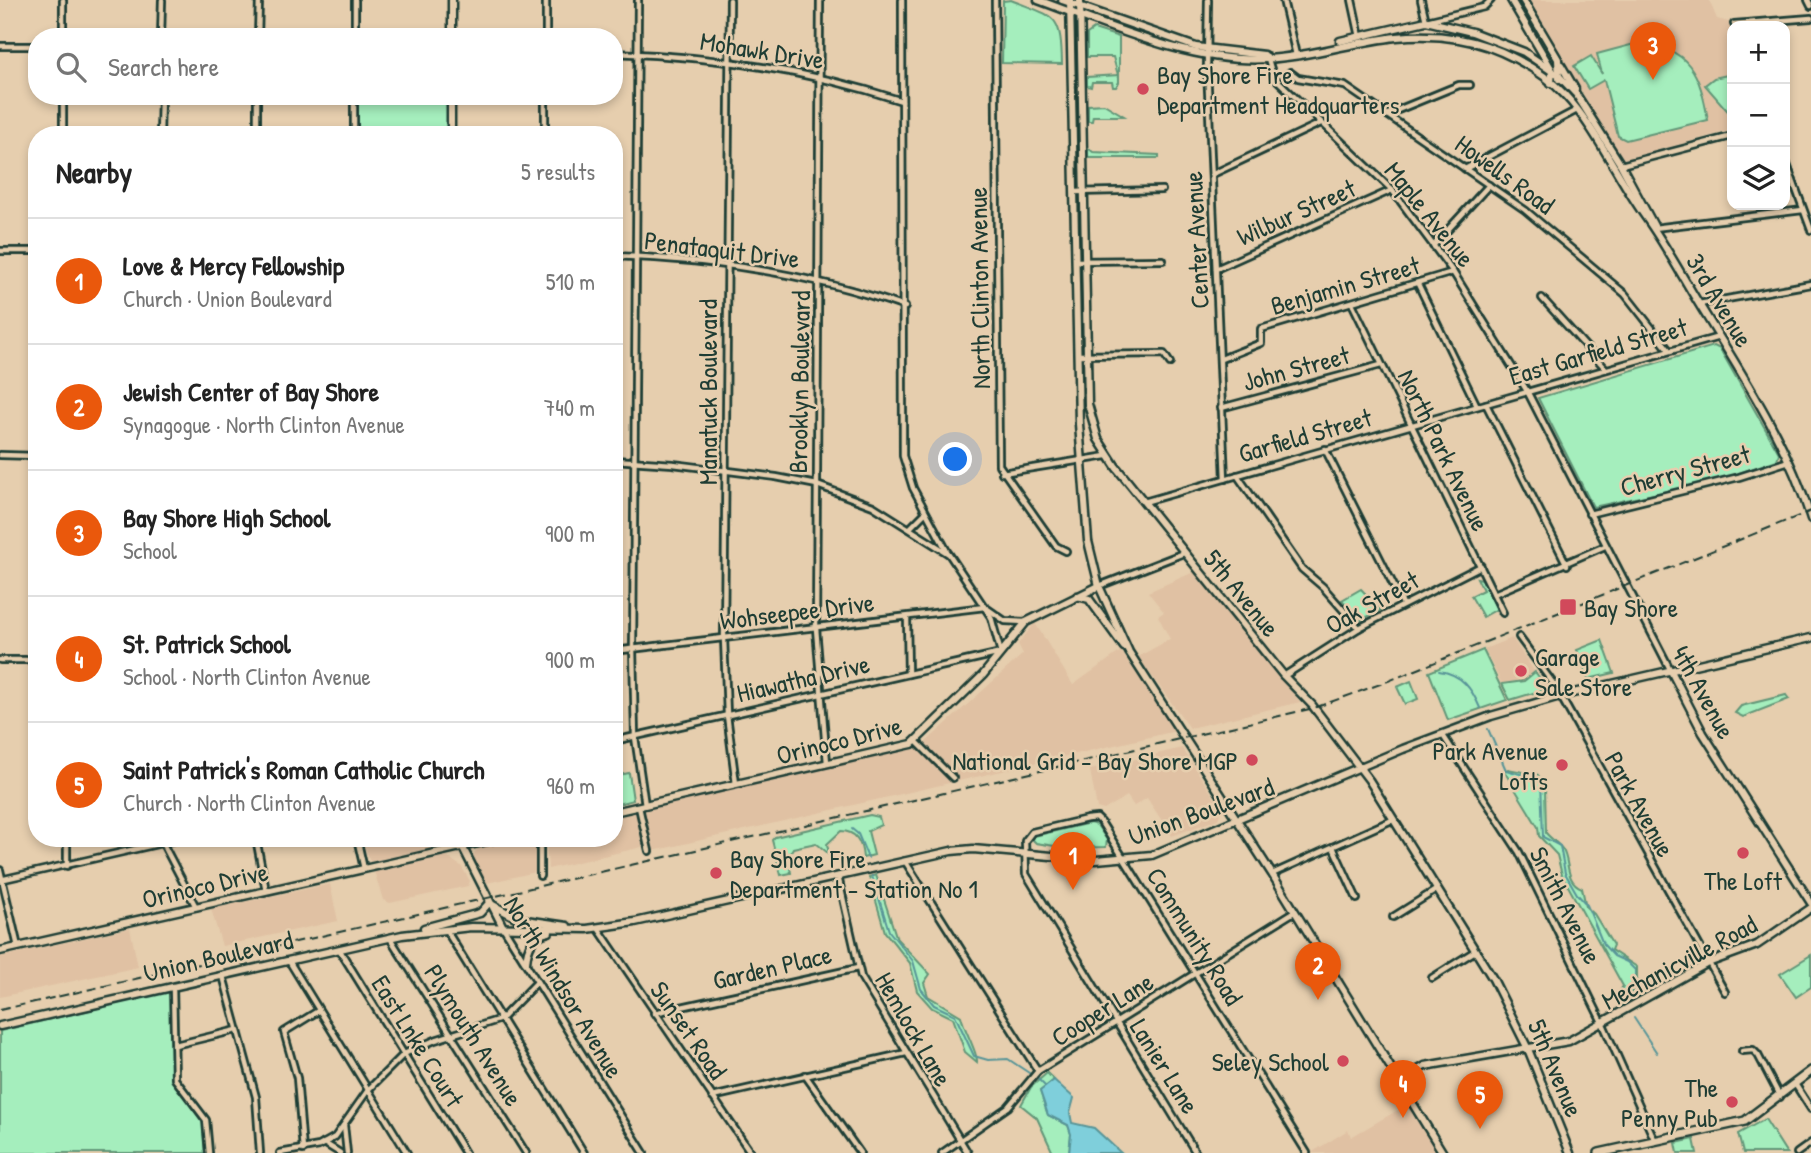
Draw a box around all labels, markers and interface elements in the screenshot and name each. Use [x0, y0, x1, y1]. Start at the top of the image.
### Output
map controls [1727, 21, 1790, 210]
button: + [1727, 21, 1790, 84]
pin: 3 [1630, 22, 1676, 80]
street label: Mohawk Drive [698, 23, 826, 77]
search box [28, 28, 623, 105]
icon: search [52, 48, 90, 86]
text: Search here [108, 49, 219, 84]
place label: Bay Shore Fire Department Headquarters [1157, 57, 1399, 122]
marker: Bay Shore Fire Department Headquarters [1135, 81, 1151, 97]
button: − [1727, 84, 1790, 147]
street label: Howells Road [1448, 126, 1562, 222]
button: layers [1727, 147, 1790, 210]
text: Nearby [56, 152, 132, 192]
street label: Maple Avenue [1377, 154, 1483, 274]
text: 5 results [521, 156, 595, 187]
street label: Center Avenue [1175, 170, 1217, 310]
street label: Wilbur Street [1231, 170, 1362, 254]
street label: North Clinton Avenue [960, 187, 998, 389]
street label: Penataquit Drive [642, 222, 802, 276]
street label: Benjamin Street [1266, 247, 1425, 323]
street label: 3rd Avenue [1678, 247, 1762, 353]
text: Love & Mercy Fellowship [123, 248, 344, 283]
text: 1 [75, 266, 83, 297]
text: 510 m [546, 266, 595, 297]
text: Church · Union Boulevard [123, 283, 332, 314]
street label: Brooklyn Boulevard [780, 290, 818, 474]
street label: Manatuck Boulevard [690, 299, 725, 485]
street label: East Garfield Street [1505, 309, 1692, 393]
street label: John Street [1239, 337, 1354, 399]
street label: North Park Avenue [1390, 363, 1498, 537]
text: Jewish Center of Bay Shore [123, 374, 379, 409]
text: 2 [74, 392, 84, 423]
text: 740 m [544, 392, 595, 423]
street label: Garfield Street [1234, 399, 1377, 471]
text: Synagogue · North Clinton Avenue [123, 409, 405, 440]
street label: Cherry Street [1616, 436, 1755, 504]
your location [938, 442, 972, 476]
text: Bay Shore High School [123, 500, 330, 535]
text: 3 [74, 518, 84, 549]
text: 900 m [545, 518, 595, 549]
text: School [123, 535, 177, 566]
street label: 5th Avenue [1196, 542, 1288, 644]
street label: Oak Street [1319, 561, 1426, 642]
street label: Wohseepee Drive [718, 584, 876, 638]
place label: Bay Shore [1584, 590, 1678, 625]
marker: Bay Shore [1558, 597, 1578, 617]
text: St. Patrick School [123, 626, 291, 661]
place label: Garage Sale Store [1535, 639, 1632, 704]
street label: 4th Avenue [1664, 639, 1744, 745]
text: 4 [75, 644, 83, 675]
text: 900 m [545, 644, 595, 675]
street label: Hiawatha Drive [733, 646, 873, 710]
text: School · North Clinton Avenue [123, 661, 371, 692]
marker: Garage Sale Store [1513, 663, 1529, 679]
street label: Orinoco Drive [773, 708, 905, 772]
place label: Park Avenue Lofts [1433, 733, 1548, 798]
place label: National Grid - Bay Shore MGP [952, 743, 1238, 778]
street label: Park Avenue [1597, 745, 1683, 863]
text: Saint Patrick's Roman Catholic Church [123, 752, 484, 787]
marker: National Grid - Bay Shore MGP [1244, 752, 1260, 768]
marker: Park Avenue Lofts [1554, 757, 1570, 773]
street label: Union Boulevard [1124, 769, 1278, 853]
text: 5 [74, 770, 84, 801]
text: 960 m [546, 770, 595, 801]
text: Church · North Clinton Avenue [123, 787, 376, 818]
pin: 1 [1050, 832, 1096, 890]
street label: Smith Avenue [1522, 840, 1610, 970]
place label: Bay Shore Fire Department - Station No 1 [730, 841, 978, 906]
marker: The Loft [1735, 845, 1751, 861]
street label: Orinoco Drive [139, 854, 271, 916]
street label: Community Road [1139, 860, 1251, 1012]
place label: The Loft [1704, 863, 1783, 898]
marker: Bay Shore Fire Department - Station No 1 [708, 865, 724, 881]
street label: North Windsor Avenue [496, 890, 632, 1084]
street label: Mechanicville Road [1595, 906, 1763, 1018]
street label: Union Boulevard [140, 922, 296, 990]
street label: Garden Place [709, 936, 835, 998]
pin: 2 [1295, 942, 1341, 1000]
street label: Plymouth Avenue [417, 958, 531, 1112]
street label: Cooper Lane [1044, 964, 1160, 1054]
street label: Hemlock Lane [867, 966, 961, 1092]
street label: East Lnke Court [364, 968, 473, 1114]
street label: Sunset Road [643, 974, 735, 1086]
street label: Lanier Lane [1122, 1012, 1208, 1120]
street label: 5th Avenue [1520, 1014, 1592, 1122]
place label: Seley School [1212, 1044, 1329, 1079]
marker: Seley School [1335, 1053, 1351, 1069]
pin: 4 [1380, 1060, 1426, 1118]
place label: The Penny Pub [1621, 1070, 1718, 1135]
pin: 5 [1457, 1071, 1503, 1129]
marker: The Penny Pub [1724, 1094, 1740, 1110]

